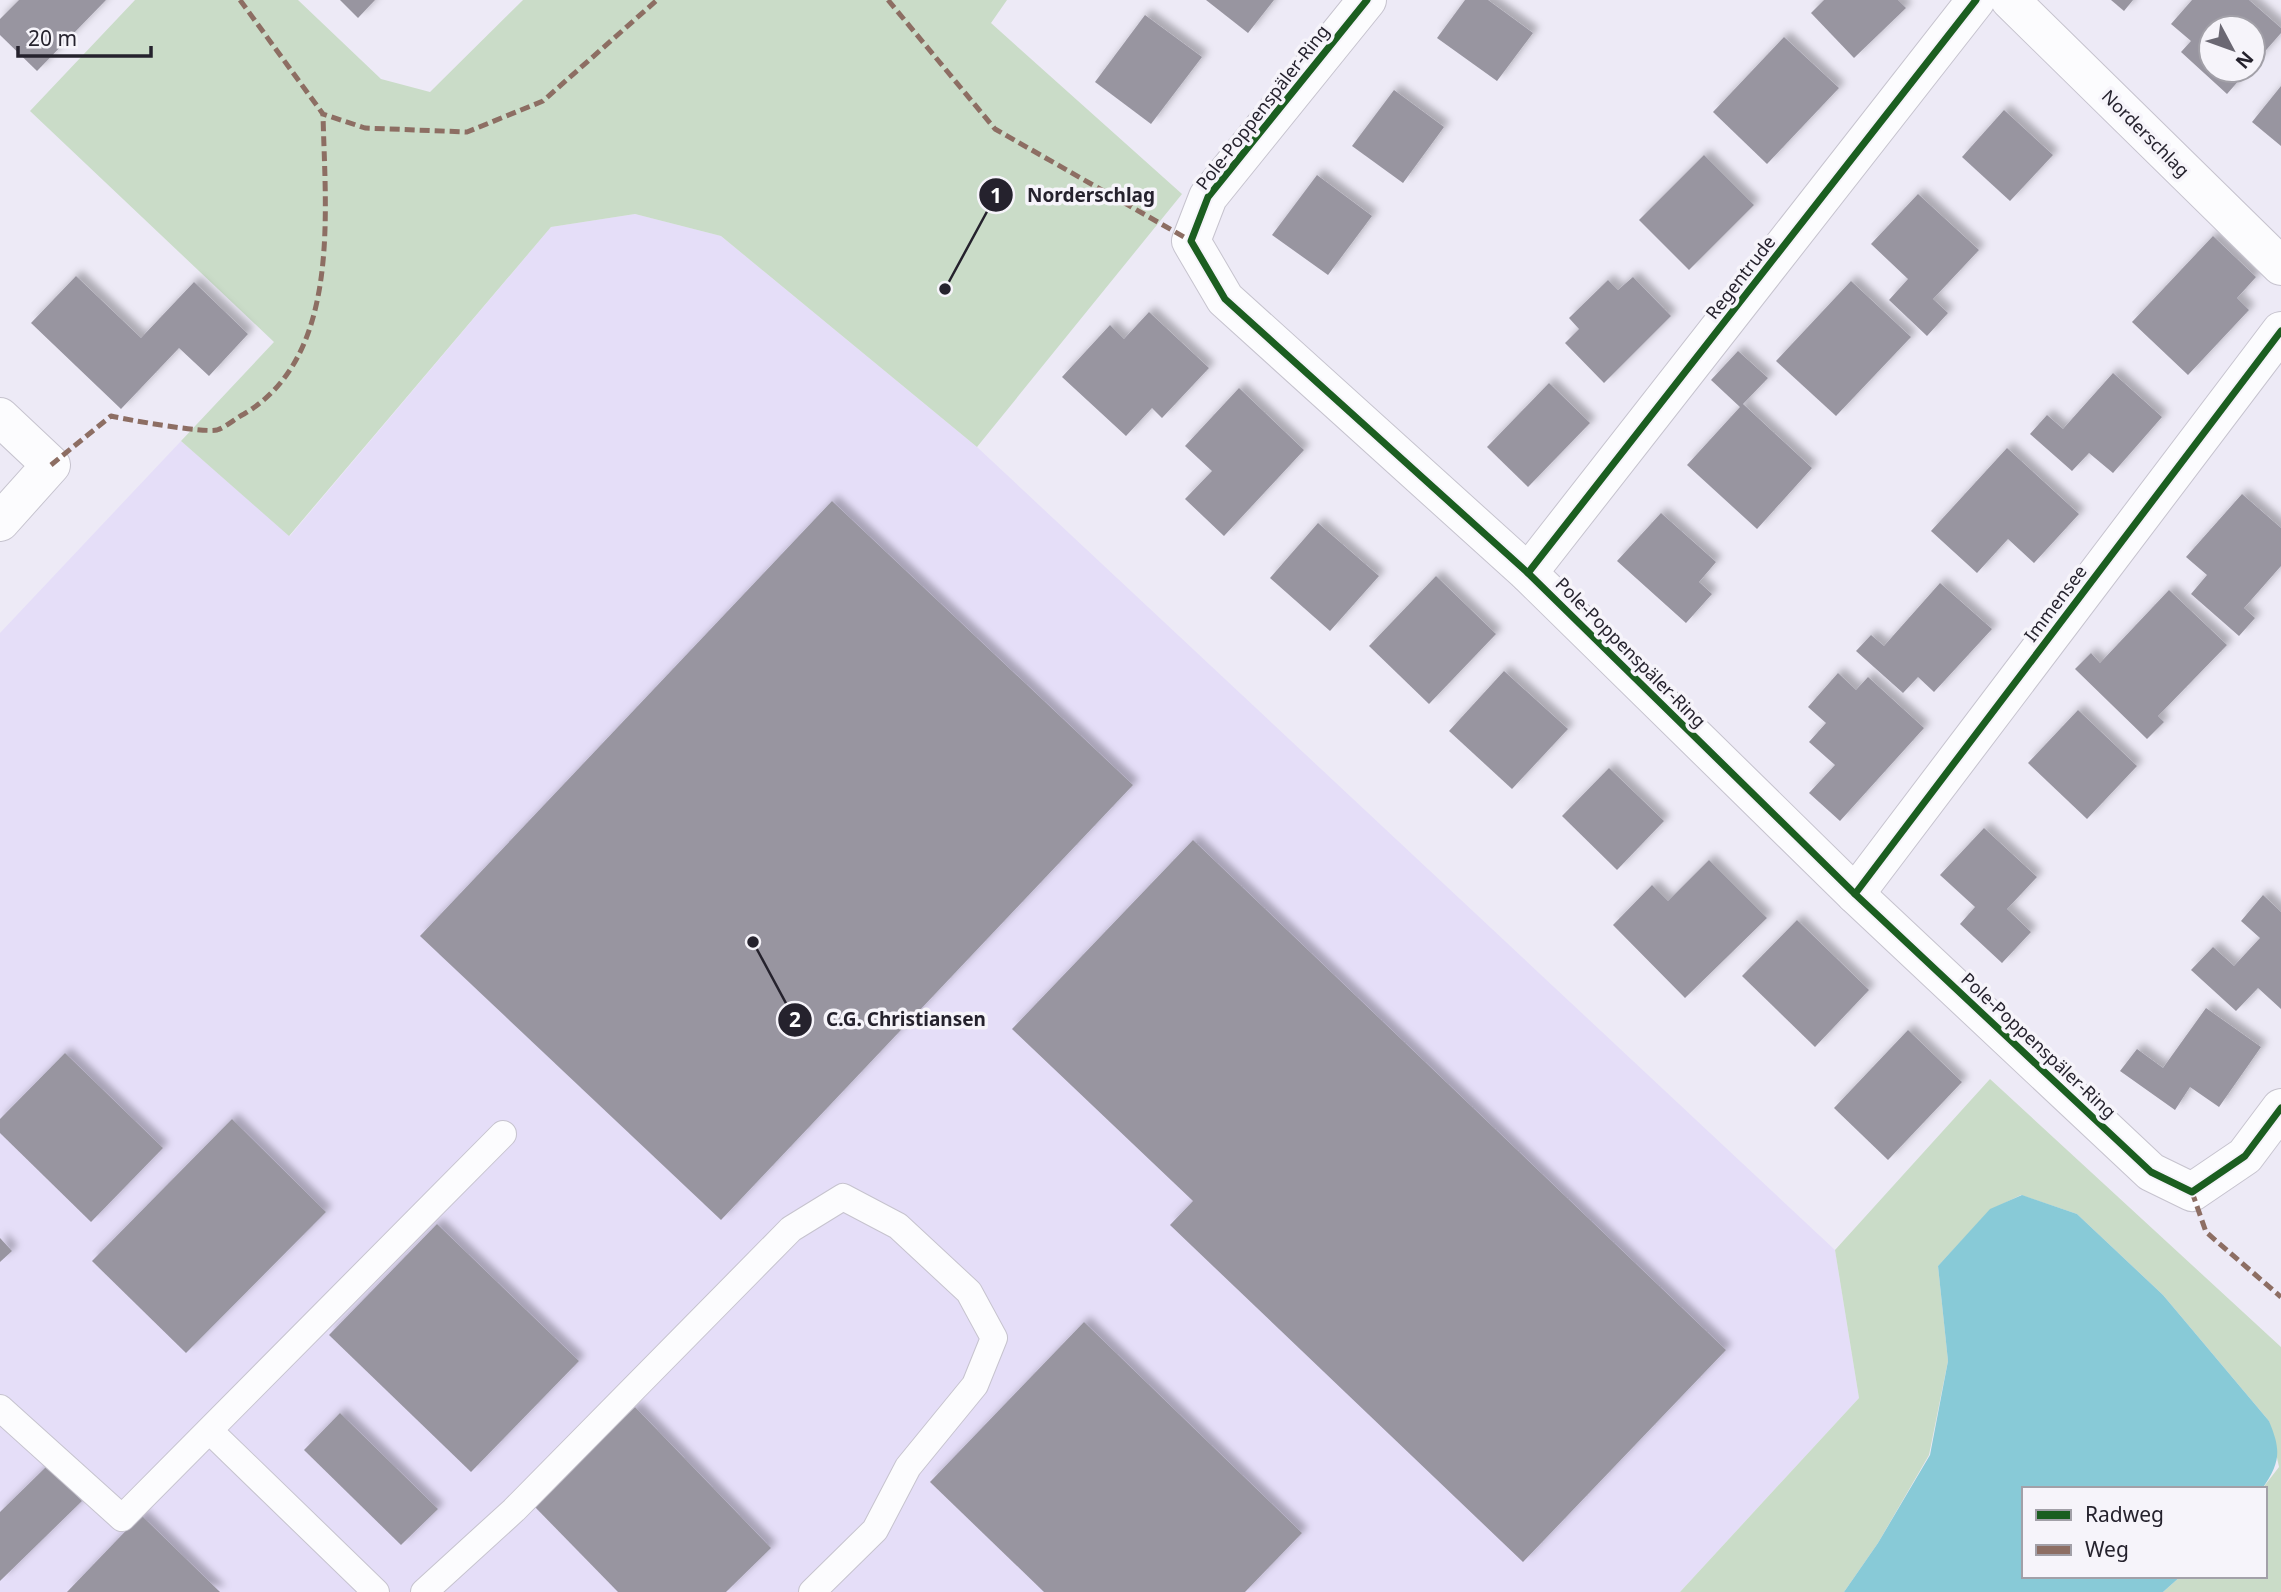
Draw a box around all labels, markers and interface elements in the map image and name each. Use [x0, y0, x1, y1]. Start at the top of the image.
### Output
scale bar [18, 14, 150, 58]
north arrow [2197, 14, 2267, 84]
street label: Pole-Poppenspäler-Ring [1190, 19, 1334, 195]
text: 20 m [28, 24, 77, 52]
text: N [2230, 46, 2260, 75]
street label: Norderschlag [2097, 84, 2195, 182]
callout: Norderschlag [978, 175, 1169, 215]
text: 1 [990, 181, 1002, 209]
text: Norderschlag [1027, 182, 1155, 208]
street label: Regentrude [1700, 230, 1780, 324]
street label: Immensee [2018, 560, 2092, 646]
street label: Pole-Poppenspäler-Ring [1551, 572, 1711, 732]
street label: Pole-Poppenspäler-Ring [1956, 967, 2122, 1123]
callout: C.G. Christiansen [777, 1000, 1000, 1040]
text: 2 [789, 1005, 801, 1033]
text: C.G. Christiansen [826, 1006, 986, 1032]
legend [2022, 1487, 2267, 1578]
text: Radweg [2085, 1500, 2164, 1528]
text: Weg [2085, 1535, 2129, 1563]

